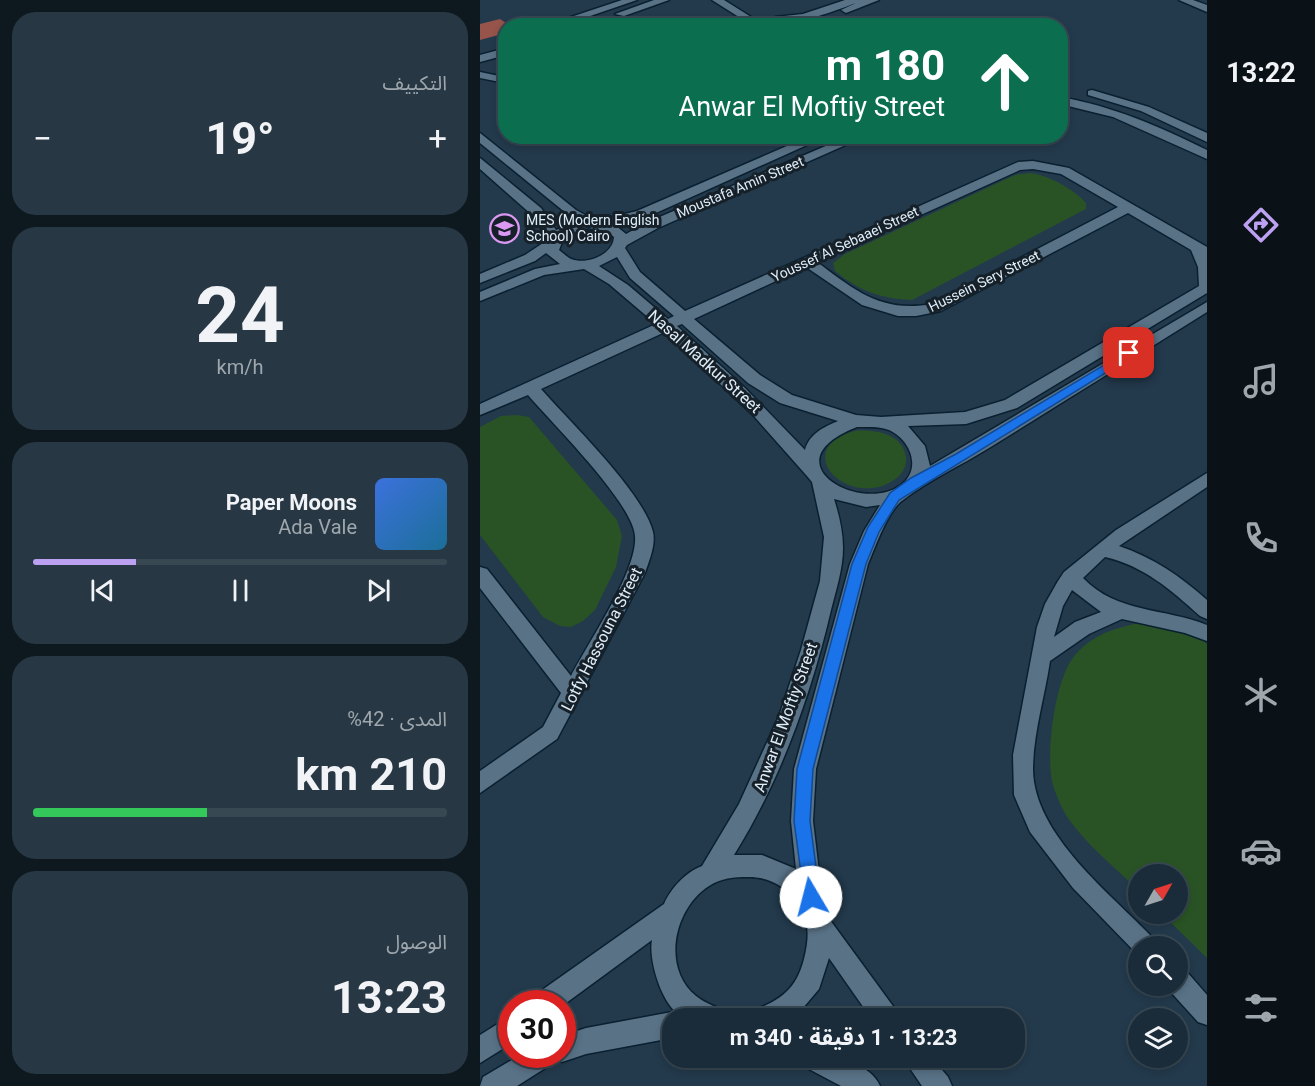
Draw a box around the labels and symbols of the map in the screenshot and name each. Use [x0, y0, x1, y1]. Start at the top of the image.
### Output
street label: Moustafa Amin Street [674, 153, 806, 221]
street label: Youssef Al Sebaaei Street [769, 203, 921, 285]
school or university icon: MES (Modern English School) Cairo [489, 212, 521, 244]
place label: MES (Modern English School) Cairo [526, 212, 660, 245]
street label: Hussein Sery Street [926, 247, 1043, 315]
street label: Nasal Madkur Street [644, 306, 765, 417]
pin [1103, 327, 1154, 378]
street label: Lotfy Hassouna Street [557, 564, 646, 714]
street label: Anwar El Moftiy Street [750, 640, 821, 795]
north arrow [1128, 864, 1188, 924]
position arrow [779, 865, 843, 929]
speed limit sign: 30 [498, 990, 576, 1068]

